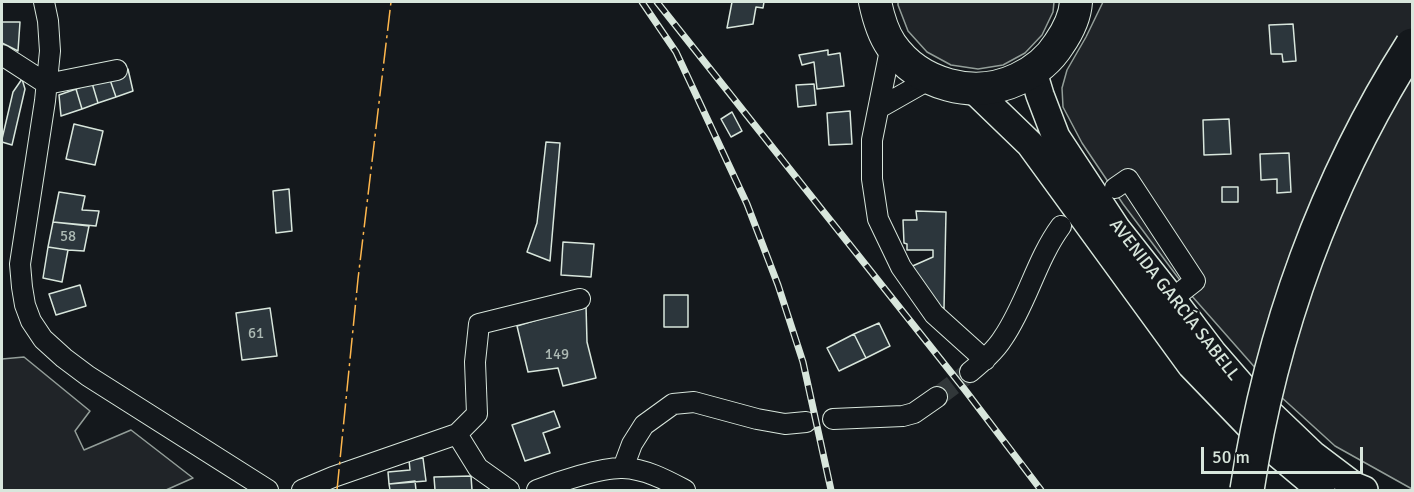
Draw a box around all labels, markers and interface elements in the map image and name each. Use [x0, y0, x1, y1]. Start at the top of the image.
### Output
street label: AVENIDA GARCÍA SABELL [1104, 215, 1244, 385]
house number: 58 [60, 228, 76, 246]
house number: 61 [248, 325, 264, 343]
house number: 149 [545, 346, 569, 364]
scale bar [1204, 435, 1366, 473]
text: 50 m [1212, 446, 1250, 468]

